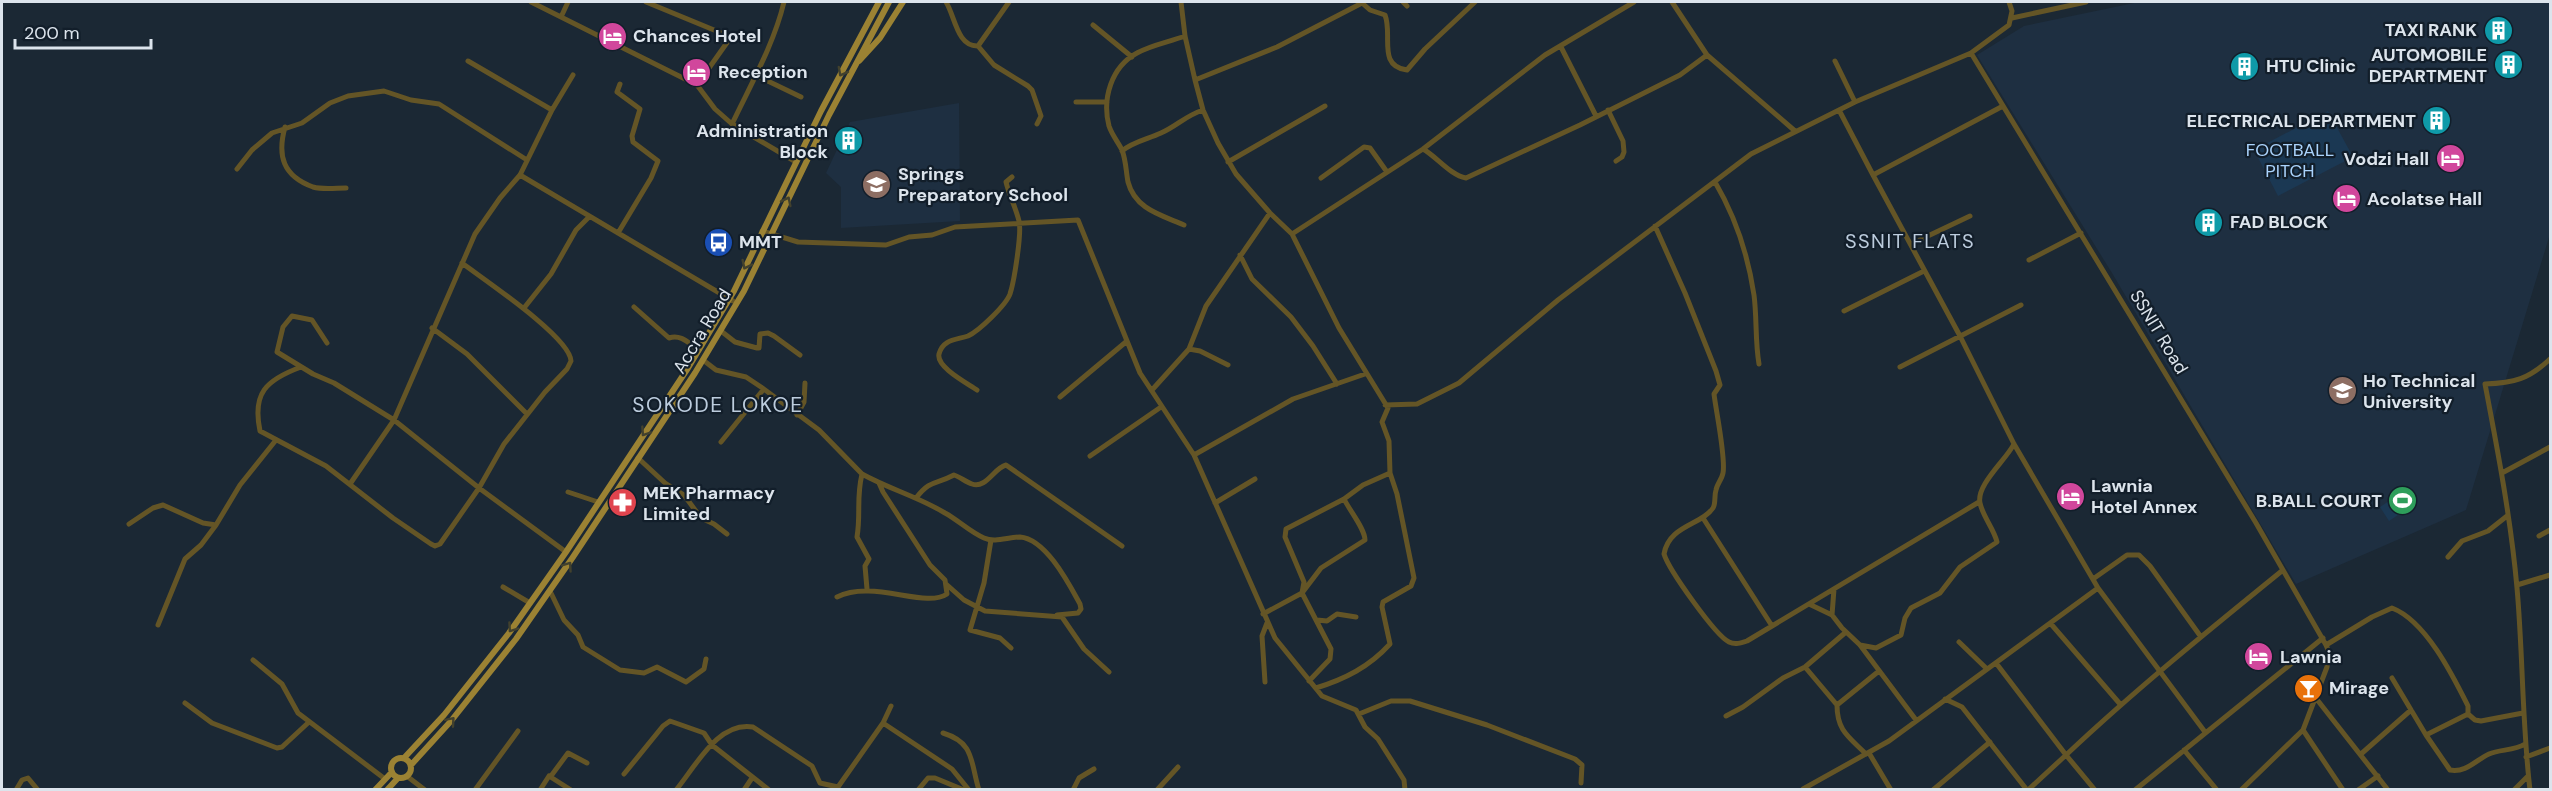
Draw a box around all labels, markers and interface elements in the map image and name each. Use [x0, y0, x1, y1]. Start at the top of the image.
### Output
scale bar [15, 12, 152, 50]
building icon: TAXI RANK [2482, 14, 2514, 46]
place label: TAXI RANK [2385, 18, 2477, 42]
hotel icon: Chances Hotel [596, 20, 628, 52]
text: 200 m [24, 21, 80, 45]
place label: Chances Hotel [633, 24, 761, 48]
place label: AUTOMOBILE DEPARTMENT [2369, 43, 2487, 88]
building icon: AUTOMOBILE DEPARTMENT [2492, 49, 2524, 81]
building icon: HTU Clinic [2229, 50, 2261, 82]
place label: HTU Clinic [2266, 54, 2356, 78]
hotel icon: Reception [681, 56, 713, 88]
place label: Reception [718, 60, 808, 84]
one-way arrow [838, 66, 849, 76]
building icon: ELECTRICAL DEPARTMENT [2421, 105, 2453, 137]
place label: ELECTRICAL DEPARTMENT [2186, 109, 2416, 133]
place label: Administration Block [696, 119, 829, 164]
building icon: Administration Block [833, 125, 865, 157]
park label: FOOTBALL PITCH [2246, 138, 2334, 183]
hotel icon: Vodzi Hall [2434, 143, 2466, 175]
place label: Vodzi Hall [2344, 147, 2429, 171]
place label: Springs Preparatory School [898, 162, 1068, 207]
school or university icon: Springs Preparatory School [861, 168, 893, 200]
hotel icon: Acolatse Hall [2330, 183, 2362, 215]
place label: Acolatse Hall [2367, 187, 2482, 211]
one-way arrow [779, 196, 791, 207]
building icon: FAD BLOCK [2193, 206, 2225, 238]
place label: FAD BLOCK [2230, 210, 2328, 234]
bus stop icon: MMT [702, 226, 734, 258]
district label: SSNIT FLATS [1845, 228, 1975, 254]
place label: MMT [739, 230, 782, 254]
one-way arrow [742, 259, 753, 270]
street label: Accra Road [667, 284, 737, 378]
street label: SSNIT Road [2124, 285, 2194, 379]
place label: Ho Technical University [2363, 369, 2475, 414]
school or university icon: Ho Technical University [2326, 375, 2358, 407]
district label: SOKODE LOKOE [632, 391, 804, 419]
one-way arrow [641, 425, 652, 436]
place label: Lawnia Hotel Annex [2091, 474, 2197, 519]
hotel icon: Lawnia Hotel Annex [2054, 480, 2086, 512]
place label: MEK Pharmacy Limited [643, 481, 775, 526]
sports icon: B.BALL COURT [2387, 485, 2419, 517]
pharmacy icon: MEK Pharmacy Limited [606, 487, 638, 519]
place label: B.BALL COURT [2256, 489, 2382, 513]
one-way arrow [561, 561, 572, 572]
one-way arrow [508, 622, 519, 633]
hotel icon: Lawnia [2243, 641, 2275, 673]
place label: Lawnia [2280, 645, 2342, 669]
bar icon: Mirage [2292, 672, 2324, 704]
place label: Mirage [2329, 676, 2389, 700]
one-way arrow [444, 718, 455, 728]

